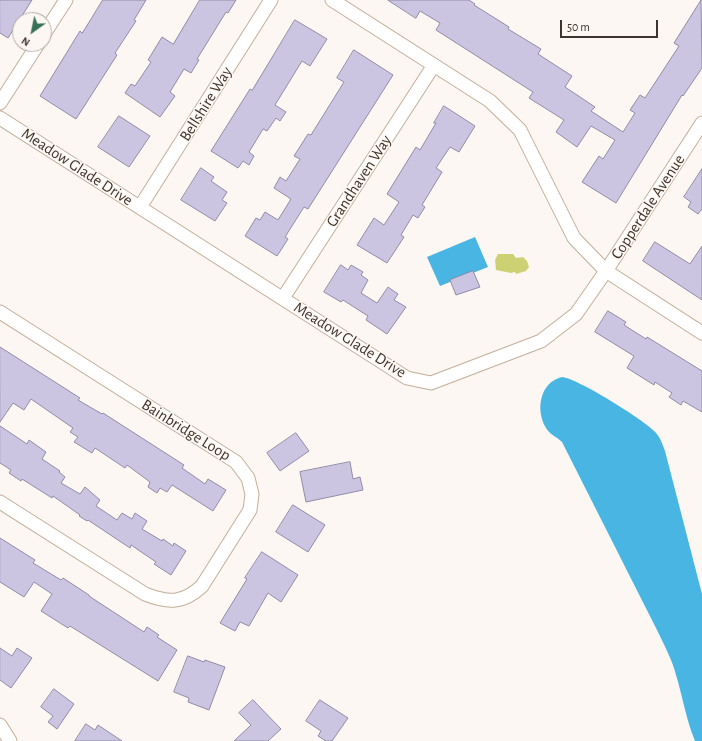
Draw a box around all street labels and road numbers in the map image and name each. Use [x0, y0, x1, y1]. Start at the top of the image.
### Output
street label: Bellshire Way [175, 63, 237, 145]
street label: Meadow Glade Drive [18, 124, 136, 210]
street label: Grandhaven Way [322, 131, 396, 231]
street label: Copperdale Avenue [607, 151, 689, 263]
street label: Meadow Glade Drive [290, 298, 410, 382]
street label: Bainbridge Loop [138, 395, 234, 465]

